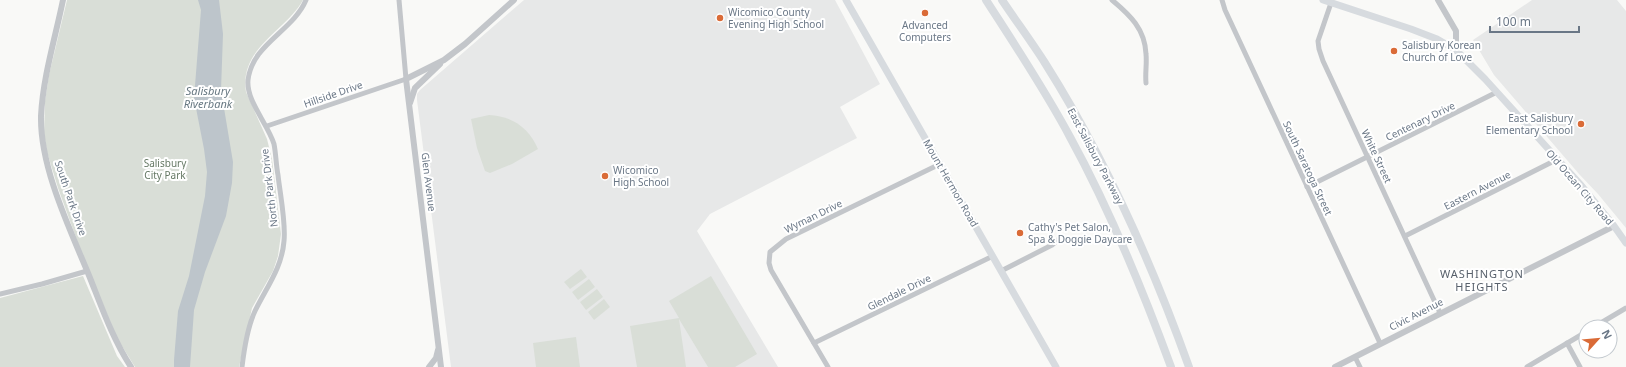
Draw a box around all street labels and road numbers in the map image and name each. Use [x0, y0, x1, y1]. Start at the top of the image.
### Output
street label: Hillside Drive [302, 77, 365, 111]
street label: Centenary Drive [1383, 98, 1457, 144]
street label: East Salisbury Parkway [1065, 105, 1128, 207]
street label: South Saratoga Street [1280, 119, 1336, 218]
street label: White Street [1358, 127, 1396, 186]
street label: Mount Hermon Road [920, 137, 982, 229]
street label: Old Ocean City Road [1543, 146, 1617, 228]
street label: North Park Drive [257, 148, 281, 228]
street label: Glen Avenue [418, 152, 440, 213]
street label: South Park Drive [52, 159, 91, 238]
street label: Eastern Avenue [1441, 167, 1513, 213]
street label: Wyman Drive [782, 196, 845, 236]
street label: Glendale Drive [865, 270, 933, 313]
street label: Civic Avenue [1387, 294, 1446, 334]

